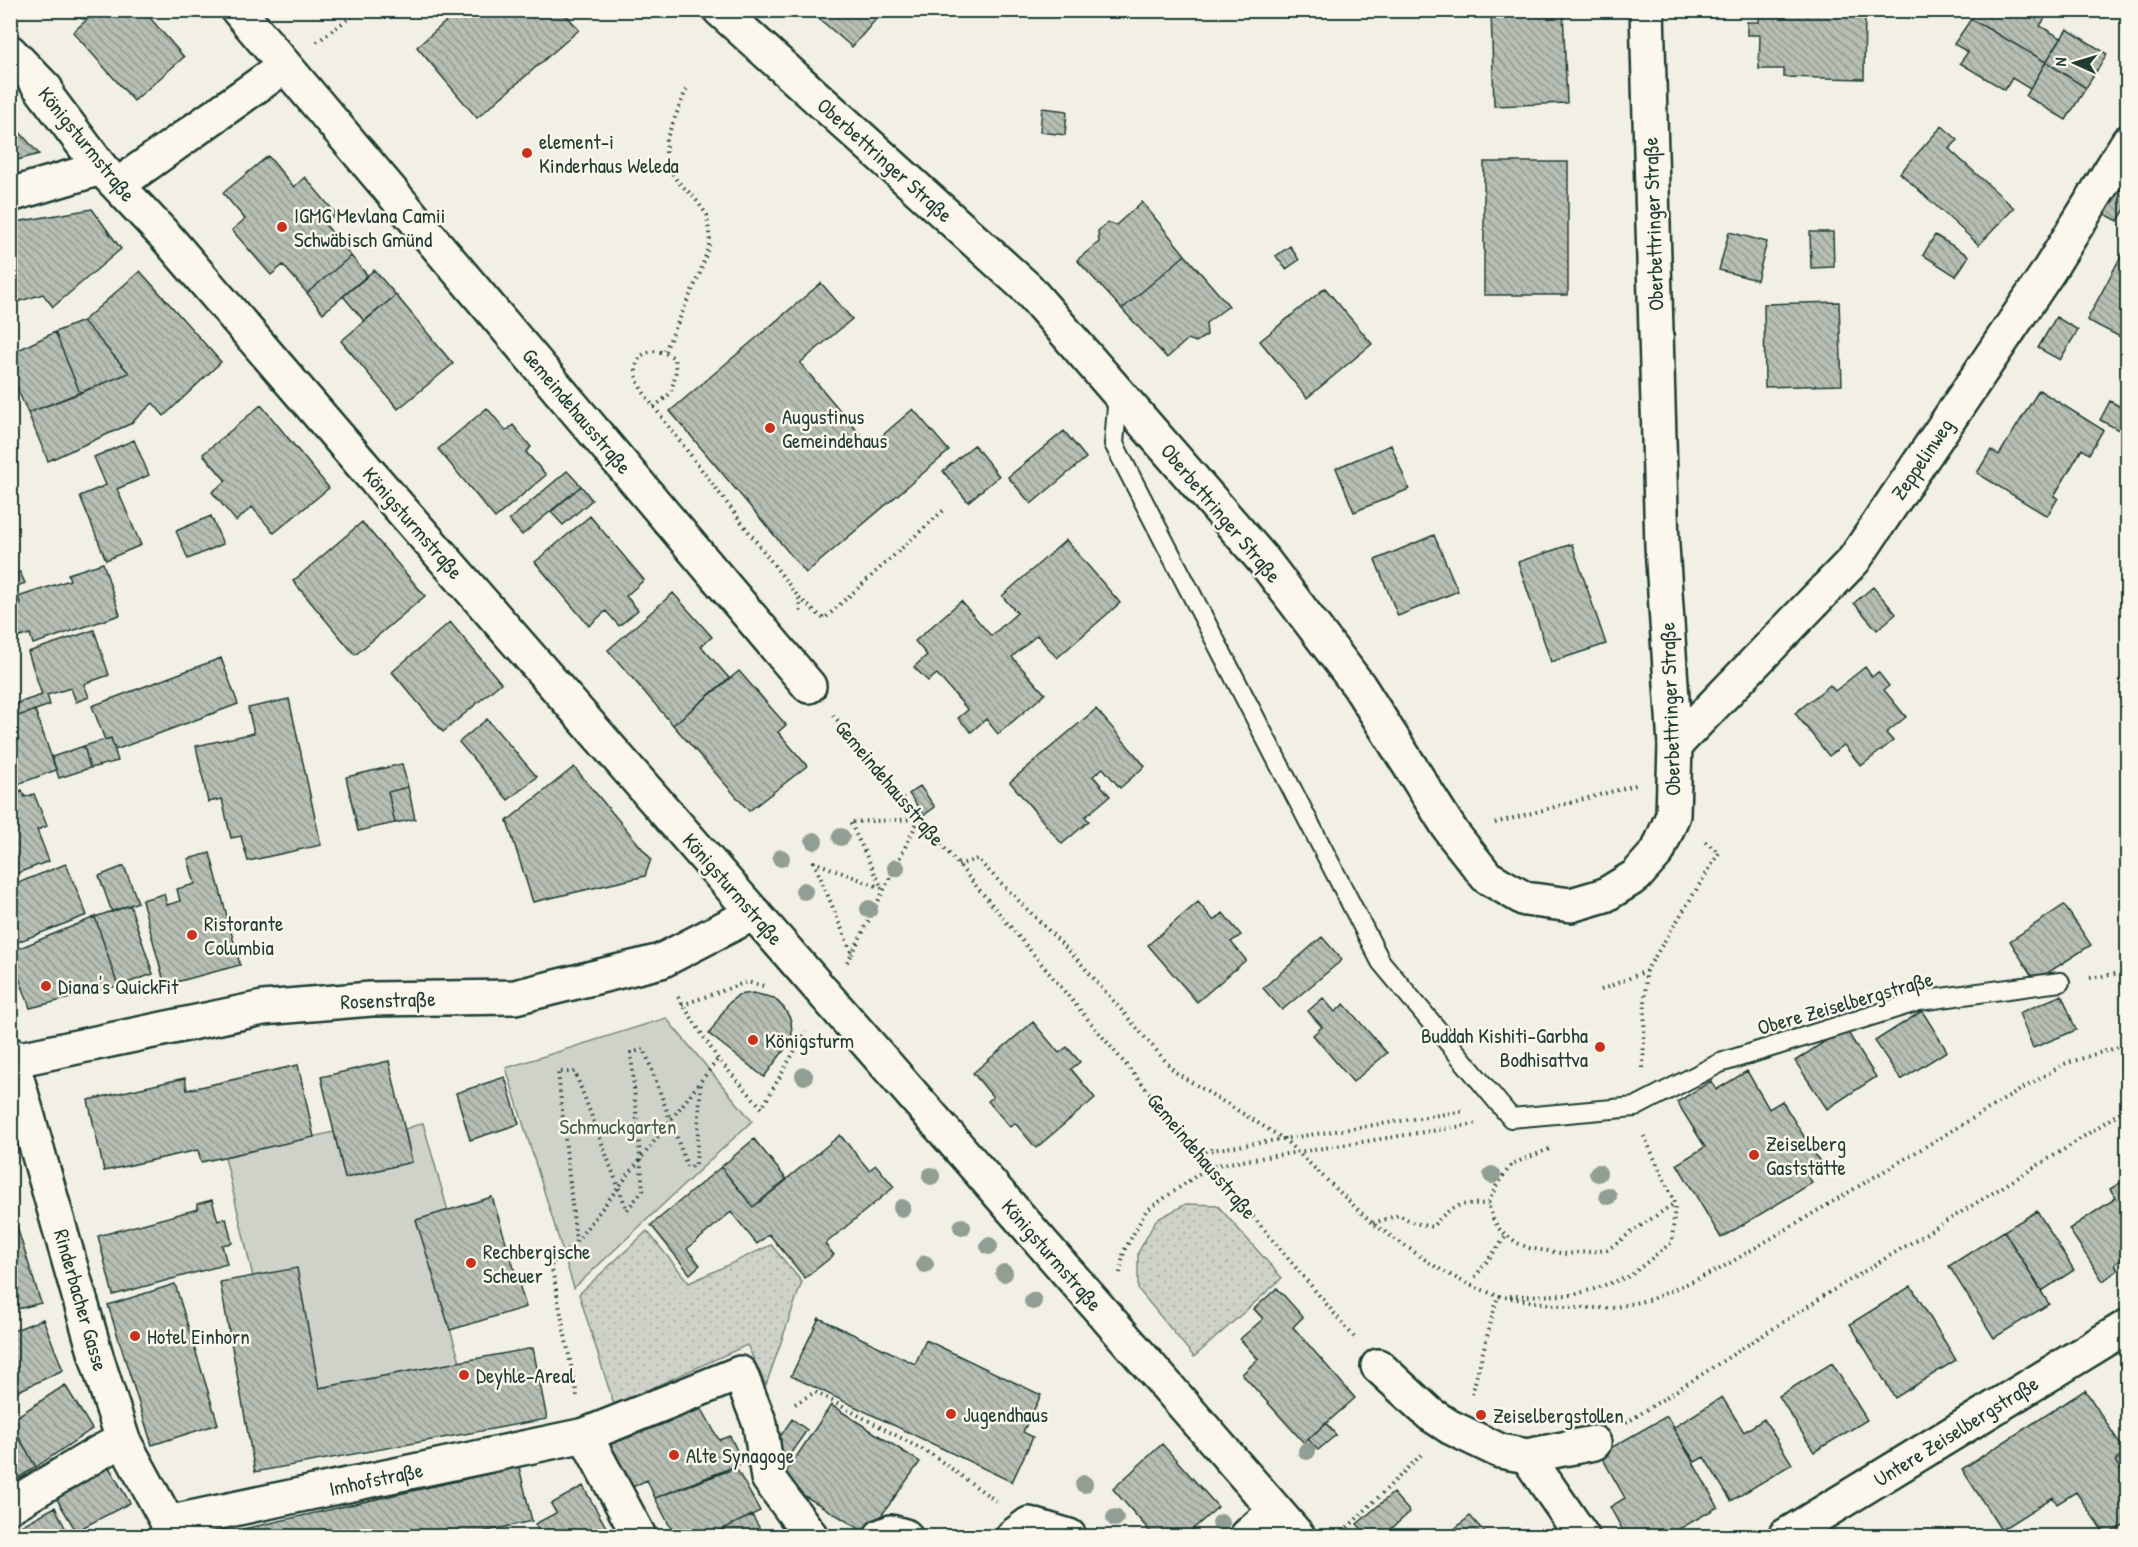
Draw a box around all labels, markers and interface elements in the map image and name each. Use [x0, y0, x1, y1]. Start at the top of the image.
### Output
north arrow [2045, 33, 2105, 93]
text: N [2049, 56, 2071, 67]
street label: Königsturmstraße [32, 80, 142, 208]
street label: Oberbettringer Straße [811, 91, 959, 229]
place label: element-i Kinderhaus Weleda [539, 127, 679, 180]
street label: Oberbettringer Straße [1635, 137, 1671, 311]
marker: element-i Kinderhaus Weleda [520, 146, 534, 160]
place label: IGMG Mevlana Camii Schwäbisch Gmünd [294, 201, 445, 254]
marker: IGMG Mevlana Camii Schwäbisch Gmünd [275, 220, 289, 234]
street label: Gemeindehausstraße [516, 342, 638, 480]
place label: Augustinus Gemeindehaus [782, 402, 887, 455]
street label: Zeppelinweg [1884, 413, 1960, 505]
marker: Augustinus Gemeindehaus [763, 421, 777, 435]
street label: Oberbettringer Straße [1154, 437, 1288, 589]
street label: Königsturmstraße [356, 461, 470, 585]
street label: Oberbettringer Straße [1652, 622, 1688, 796]
street label: Gemeindehausstraße [829, 714, 951, 852]
street label: Königsturmstraße [676, 827, 790, 951]
place label: Ristorante Columbia [204, 909, 283, 962]
marker: Ristorante Columbia [185, 928, 199, 942]
street label: Obere Zeiselbergstraße [1754, 964, 1936, 1042]
place label: Diana's QuickFit [58, 972, 179, 1001]
marker: Diana's QuickFit [39, 979, 53, 993]
street label: Rosenstraße [340, 984, 436, 1016]
place label: Buddah Kishiti-Garbha Bodhisattva [1421, 1021, 1588, 1074]
place label: Königsturm [765, 1026, 854, 1055]
marker: Königsturm [746, 1033, 760, 1047]
marker: Buddah Kishiti-Garbha Bodhisattva [1593, 1040, 1607, 1054]
street label: Gemeindehausstraße [1141, 1087, 1263, 1225]
park label: Schmuckgarten [560, 1112, 676, 1141]
place label: Zeiselberg Gaststätte [1766, 1129, 1846, 1182]
marker: Zeiselberg Gaststätte [1747, 1148, 1761, 1162]
street label: Königsturmstraße [995, 1193, 1109, 1317]
street label: Rinderbacher Gasse [47, 1226, 115, 1374]
place label: Rechbergische Scheuer [483, 1237, 590, 1290]
marker: Rechbergische Scheuer [464, 1256, 478, 1270]
place label: Hotel Einhorn [147, 1322, 250, 1351]
marker: Hotel Einhorn [128, 1329, 142, 1343]
place label: Deyhle-Areal [476, 1361, 575, 1390]
marker: Deyhle-Areal [457, 1368, 471, 1382]
street label: Untere Zeiselbergstraße [1868, 1369, 2044, 1493]
place label: Jugendhaus [963, 1400, 1048, 1429]
place label: Zeiselbergstollen [1493, 1401, 1624, 1430]
marker: Jugendhaus [944, 1407, 958, 1421]
marker: Zeiselbergstollen [1474, 1408, 1488, 1422]
place label: Alte Synagoge [686, 1441, 794, 1470]
marker: Alte Synagoge [667, 1448, 681, 1462]
street label: Imhofstraße [326, 1455, 426, 1503]

